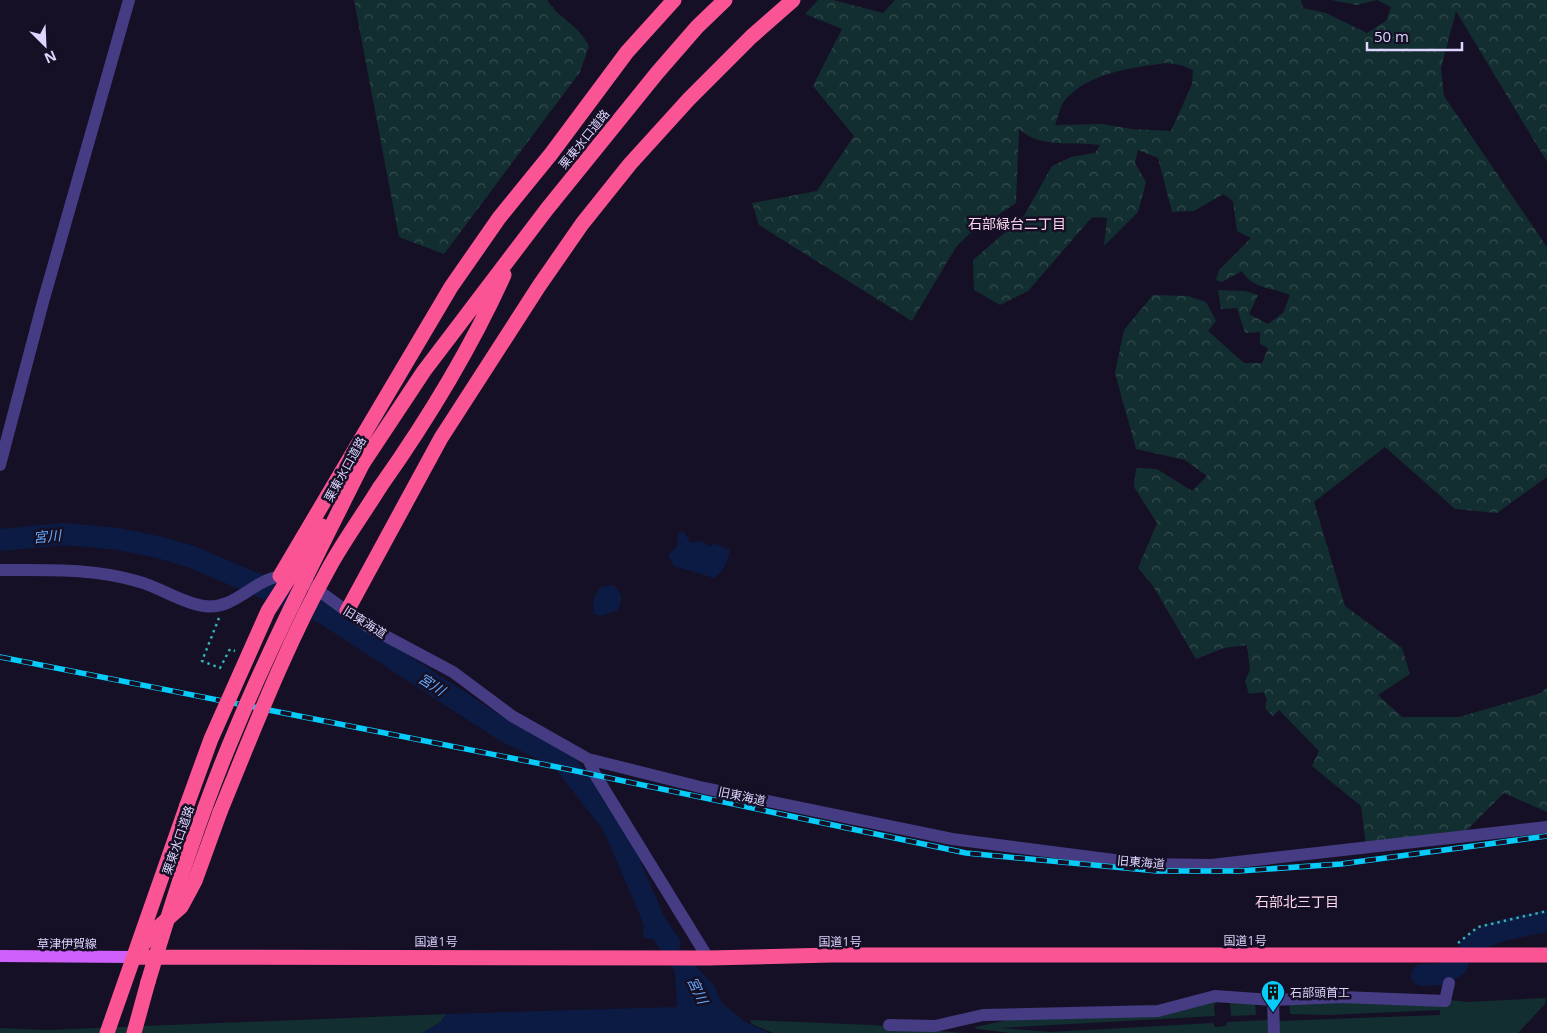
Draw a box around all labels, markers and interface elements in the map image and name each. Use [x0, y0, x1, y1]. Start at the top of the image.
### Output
north arrow [20, 20, 70, 70]
scale bar [1367, 20, 1462, 52]
text: 50 m [1374, 26, 1409, 46]
text: N [41, 46, 60, 68]
street label: 栗東水口道路 [555, 106, 613, 172]
district label: 石部緑台二丁目 [968, 214, 1066, 233]
street label: 栗東水口道路 [320, 433, 370, 505]
water label: 宮川 [32, 525, 64, 547]
street label: 旧東海道 [340, 602, 390, 642]
water label: 宮川 [415, 668, 451, 701]
street label: 旧東海道 [717, 783, 767, 809]
street label: 栗東水口道路 [158, 803, 198, 877]
street label: 旧東海道 [1116, 851, 1166, 873]
district label: 石部北三丁目 [1255, 892, 1339, 911]
street label: 国道1号 [1224, 932, 1266, 949]
street label: 国道1号 [415, 933, 457, 950]
street label: 国道1号 [819, 933, 861, 950]
street label: 草津伊賀線 [37, 935, 97, 952]
water label: 宮川 [683, 973, 713, 1009]
building icon: 石部頭首工 [1260, 979, 1286, 1013]
place label: 石部頭首工 [1290, 984, 1350, 1001]

